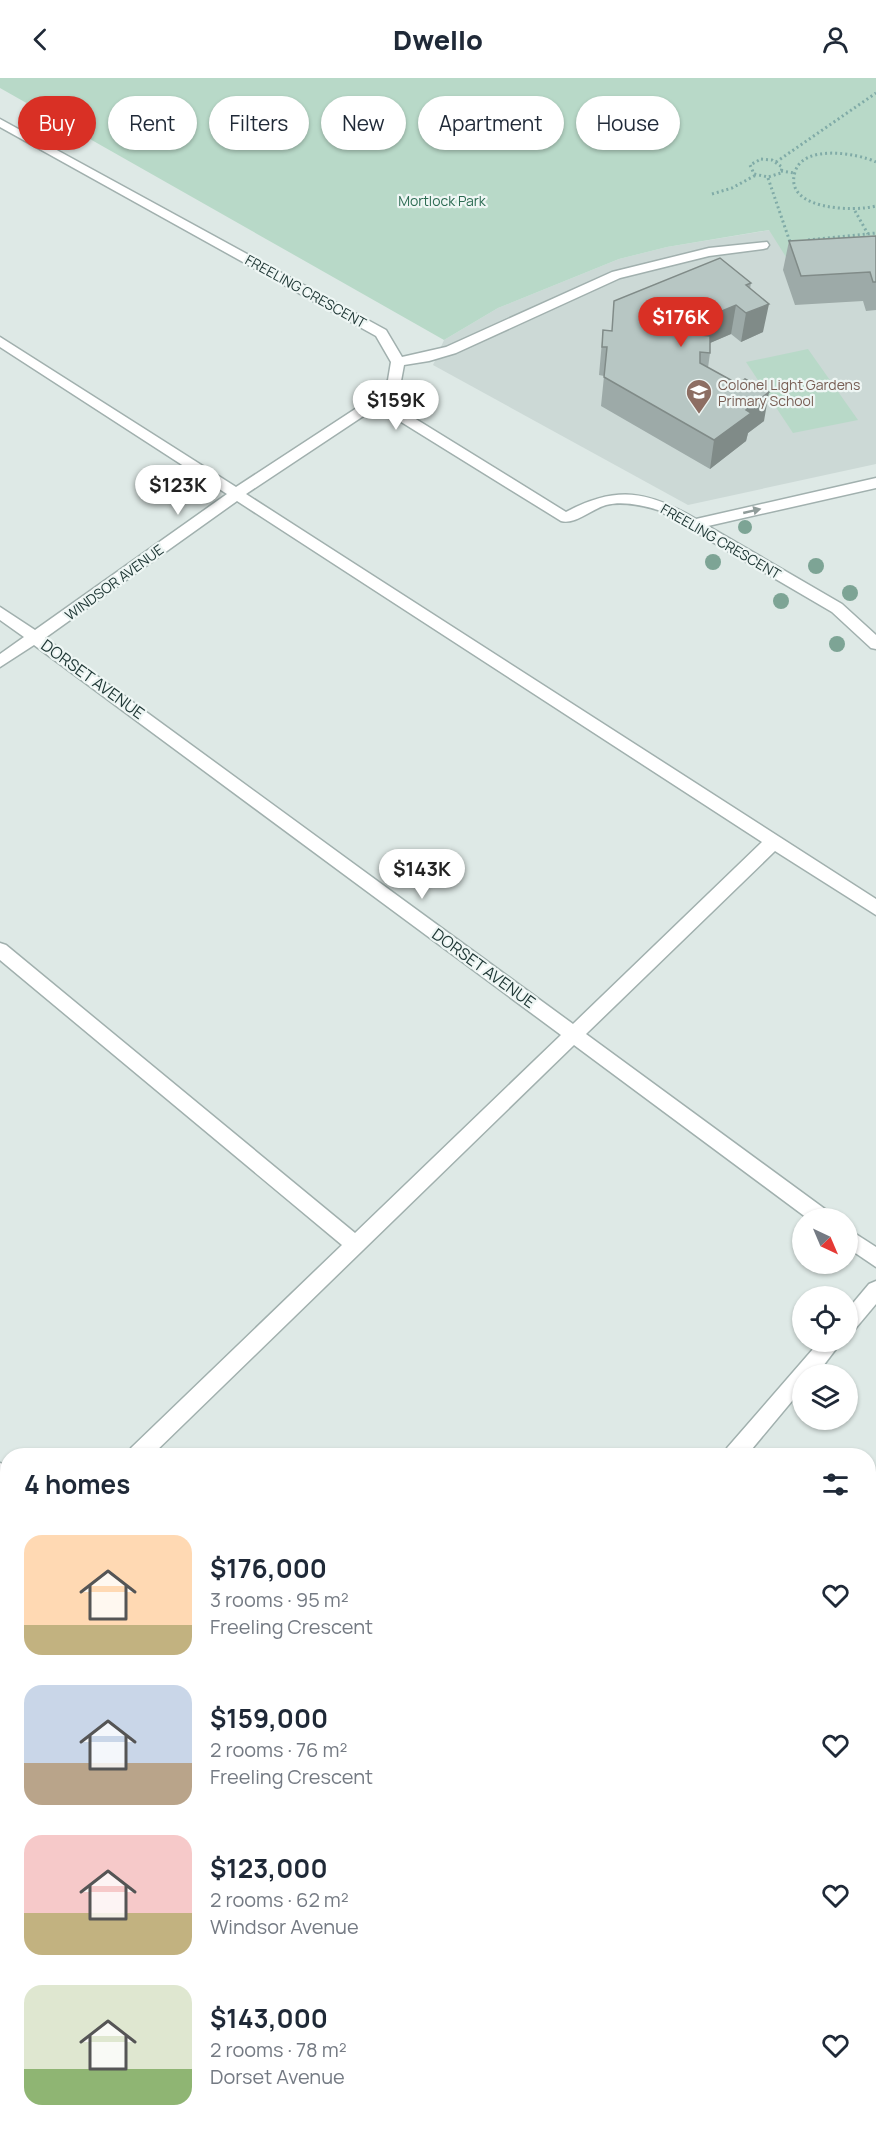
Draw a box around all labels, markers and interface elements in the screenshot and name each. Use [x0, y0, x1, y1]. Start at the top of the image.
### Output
text: Dwello [393, 21, 483, 58]
icon: back [24, 23, 57, 56]
icon: person [819, 23, 852, 56]
chip: Buy [18, 96, 96, 150]
chip: Rent [108, 96, 197, 150]
chip: Filters [209, 96, 309, 150]
chip: New [321, 96, 406, 150]
chip: Apartment [418, 96, 564, 150]
chip: House [576, 96, 680, 150]
park label: Mortlock Park [398, 191, 487, 210]
street label: FREELING CRESCENT [242, 250, 370, 332]
pin: $176K [639, 297, 723, 348]
text: $176K [652, 303, 710, 330]
place label: Colonel Light Gardens Primary School [718, 375, 860, 410]
school or university icon: Colonel Light Gardens Primary School [684, 377, 714, 415]
pin: $159K [354, 380, 438, 431]
text: $159K [367, 386, 425, 413]
pin: $123K [136, 465, 220, 516]
text: $123K [149, 471, 207, 498]
street label: FREELING CRESCENT [658, 499, 785, 583]
one-way arrow [742, 505, 761, 515]
street label: WINDSOR AVENUE [61, 540, 167, 624]
street label: DORSET AVENUE [37, 634, 149, 724]
pin: $143K [380, 849, 464, 900]
text: $143K [393, 855, 451, 882]
street label: DORSET AVENUE [428, 923, 540, 1013]
north arrow [792, 1208, 858, 1274]
map controls [792, 1208, 858, 1430]
button: locate [792, 1286, 858, 1352]
button: layers [792, 1364, 858, 1430]
text: 4 homes [24, 1466, 130, 1502]
icon: filters [819, 1468, 852, 1501]
text: $176,000 [210, 1550, 327, 1586]
icon: home [72, 1559, 144, 1631]
icon: heart [819, 1579, 852, 1612]
text: 3 rooms · 95 m² [210, 1586, 349, 1613]
text: Freeling Crescent [210, 1613, 373, 1640]
text: $159,000 [210, 1700, 328, 1736]
icon: home [72, 1709, 144, 1781]
icon: heart [819, 1729, 852, 1762]
text: 2 rooms · 76 m² [210, 1736, 347, 1763]
text: Freeling Crescent [210, 1763, 373, 1790]
text: $123,000 [210, 1850, 328, 1886]
icon: home [72, 1859, 144, 1931]
icon: heart [819, 1879, 852, 1912]
text: 2 rooms · 62 m² [210, 1886, 349, 1913]
text: Windsor Avenue [210, 1913, 359, 1940]
text: $143,000 [210, 2000, 328, 2036]
icon: home [72, 2009, 144, 2081]
icon: heart [819, 2029, 852, 2062]
text: 2 rooms · 78 m² [210, 2036, 347, 2063]
text: Dorset Avenue [210, 2063, 345, 2090]

